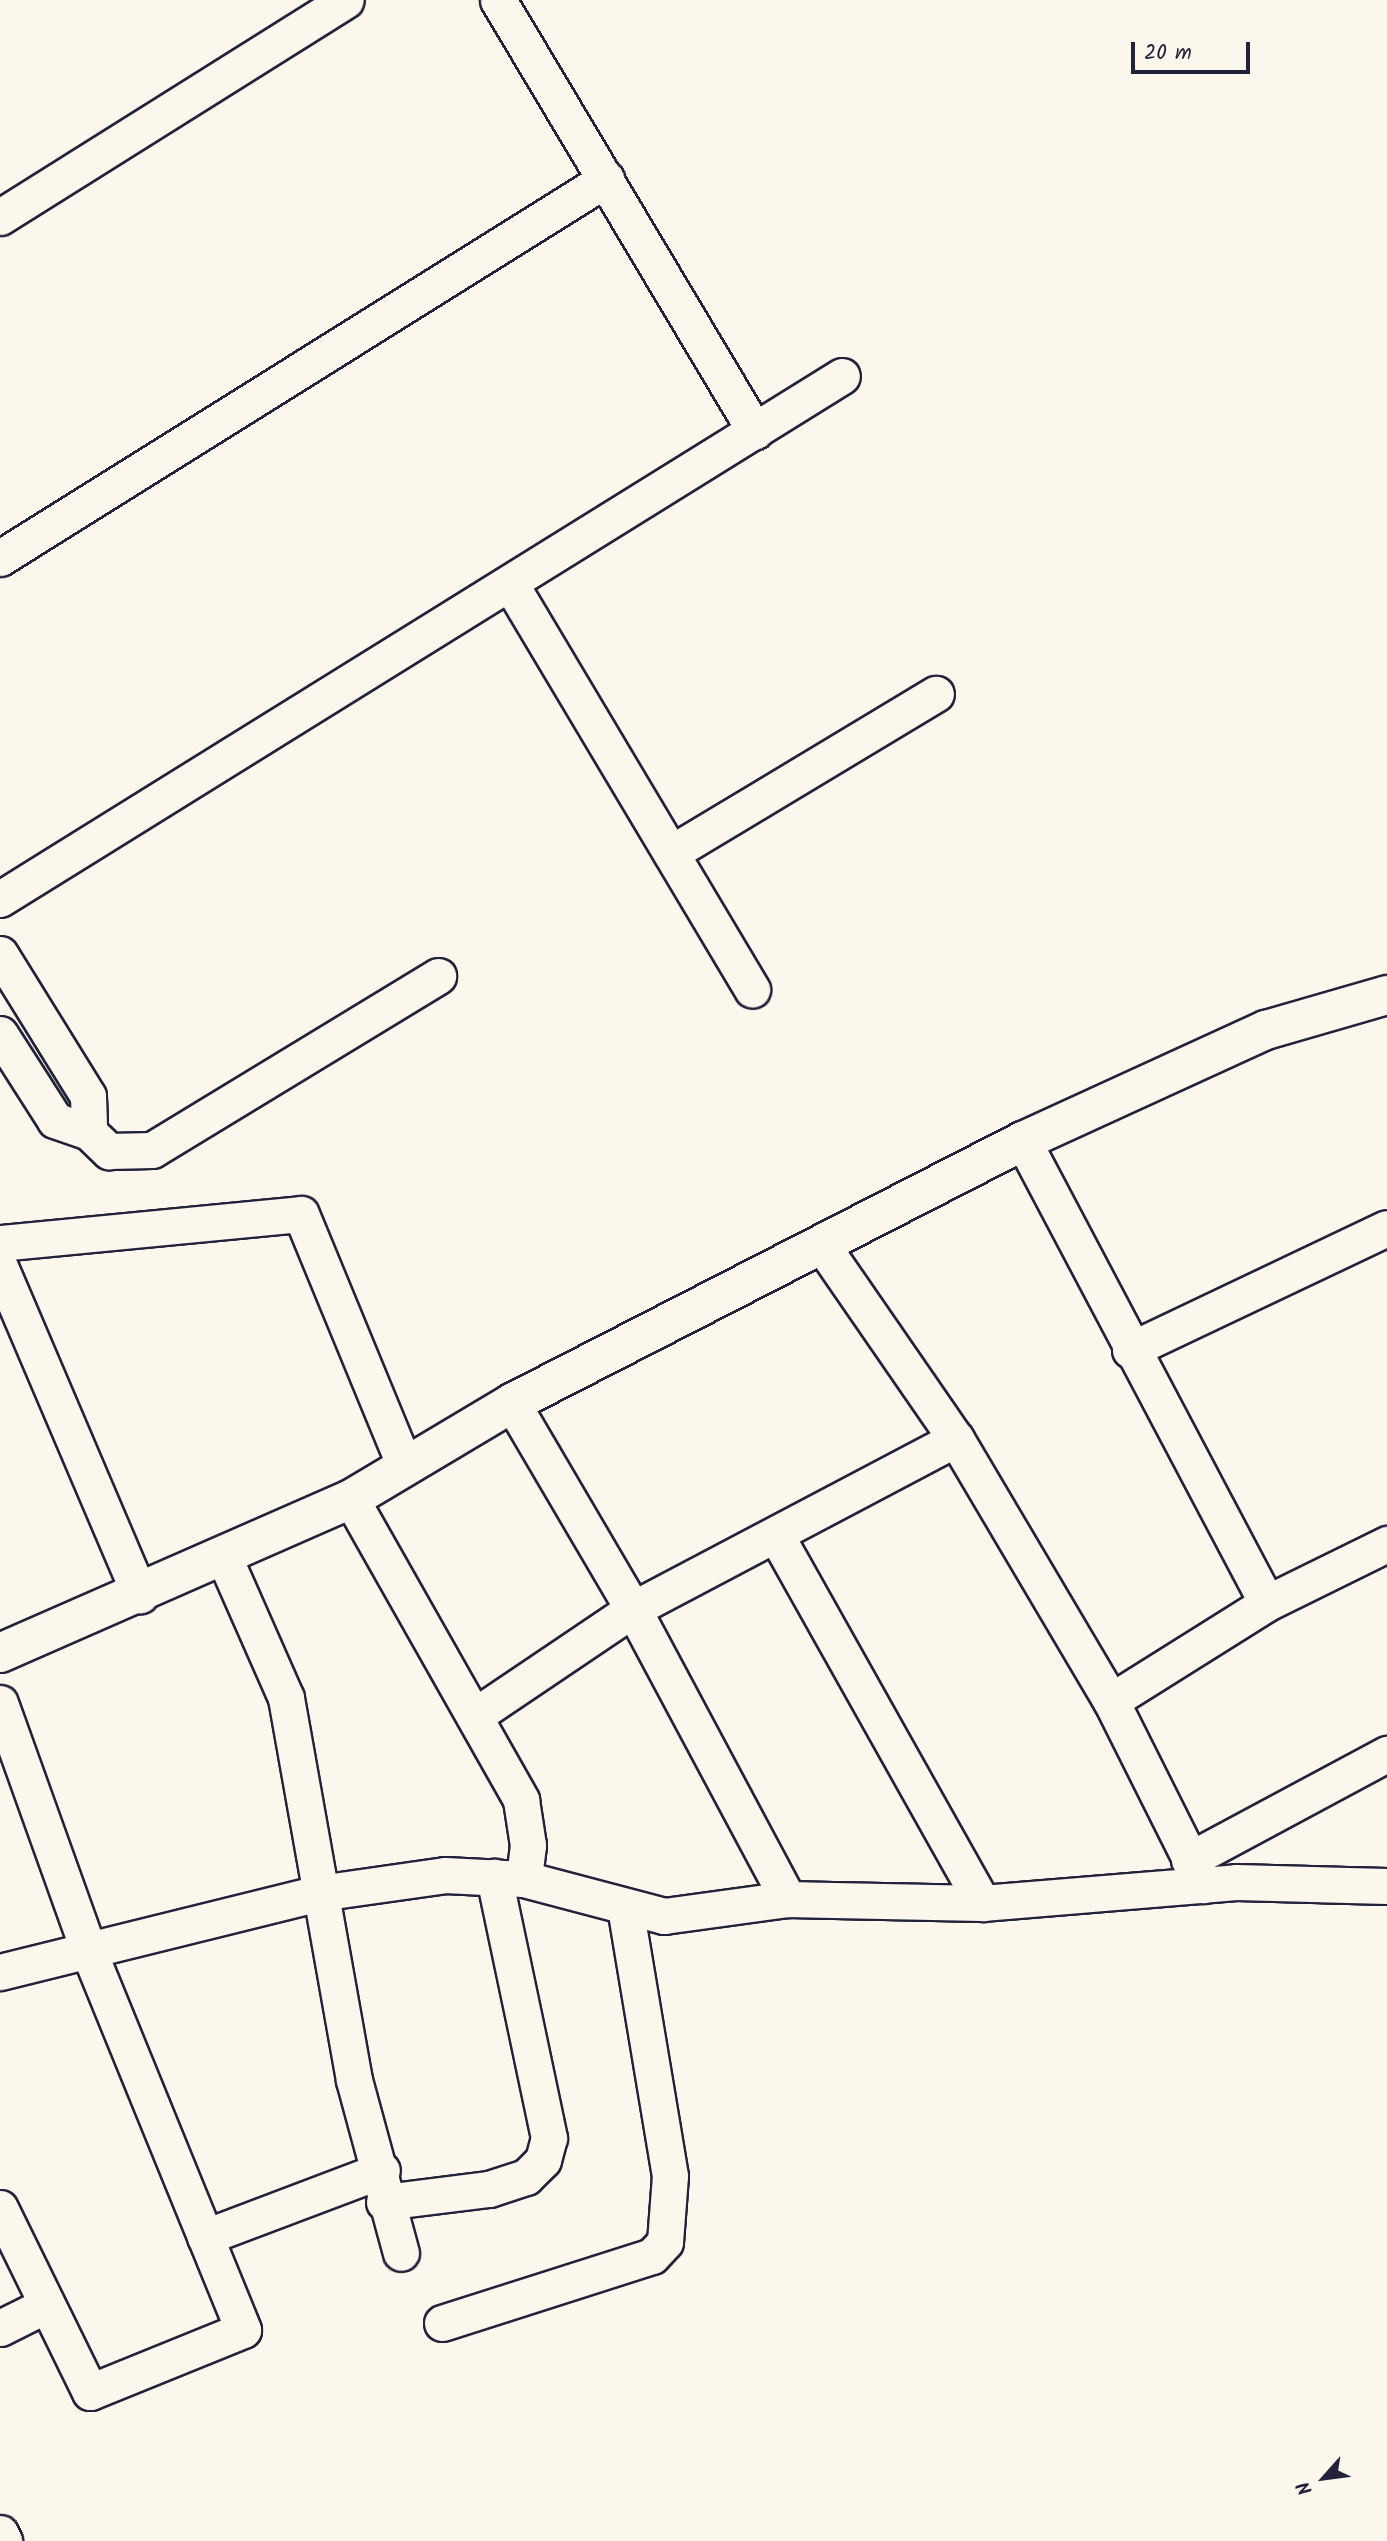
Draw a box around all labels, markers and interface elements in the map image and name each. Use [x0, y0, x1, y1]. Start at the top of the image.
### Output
scale bar [1135, 28, 1254, 72]
text: 20 m [1144, 37, 1192, 70]
north arrow [1289, 2443, 1359, 2513]
text: N [1289, 2476, 1322, 2500]

